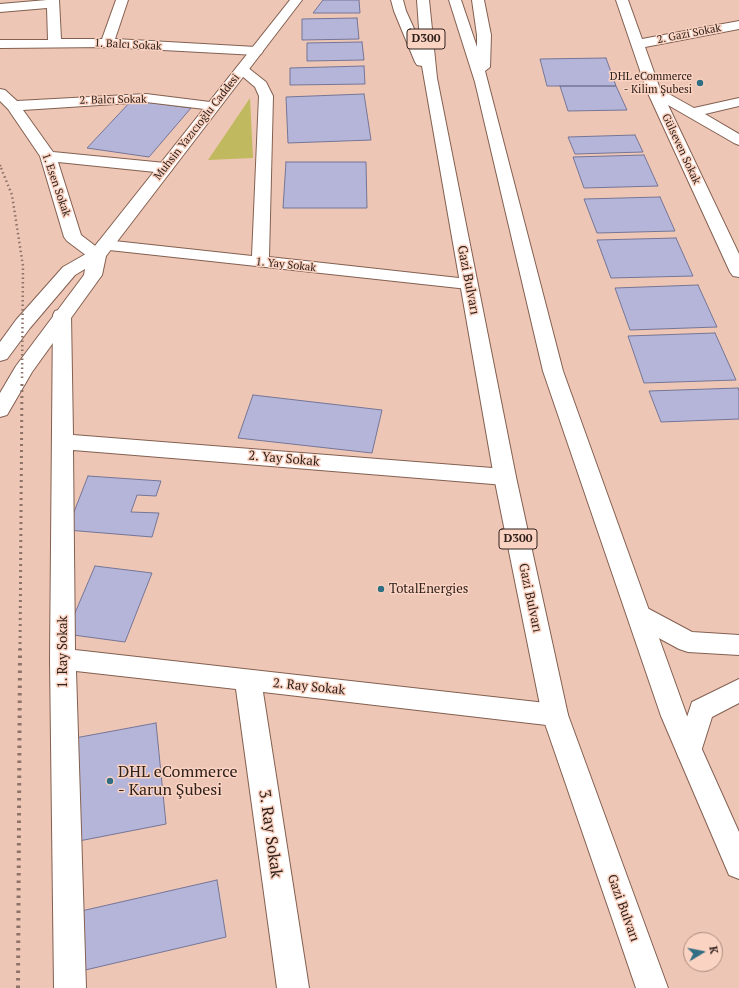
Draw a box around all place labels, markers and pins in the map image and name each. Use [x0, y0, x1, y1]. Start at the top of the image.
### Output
place label: DHL eCommerce - Kilim Şubesi [610, 70, 692, 96]
marker: DHL eCommerce - Kilim Şubesi [695, 78, 705, 88]
place label: TotalEnergies [389, 581, 468, 597]
marker: TotalEnergies [376, 584, 386, 594]
place label: DHL eCommerce - Karun Şubesi [118, 762, 237, 800]
marker: DHL eCommerce - Karun Şubesi [105, 776, 115, 786]

